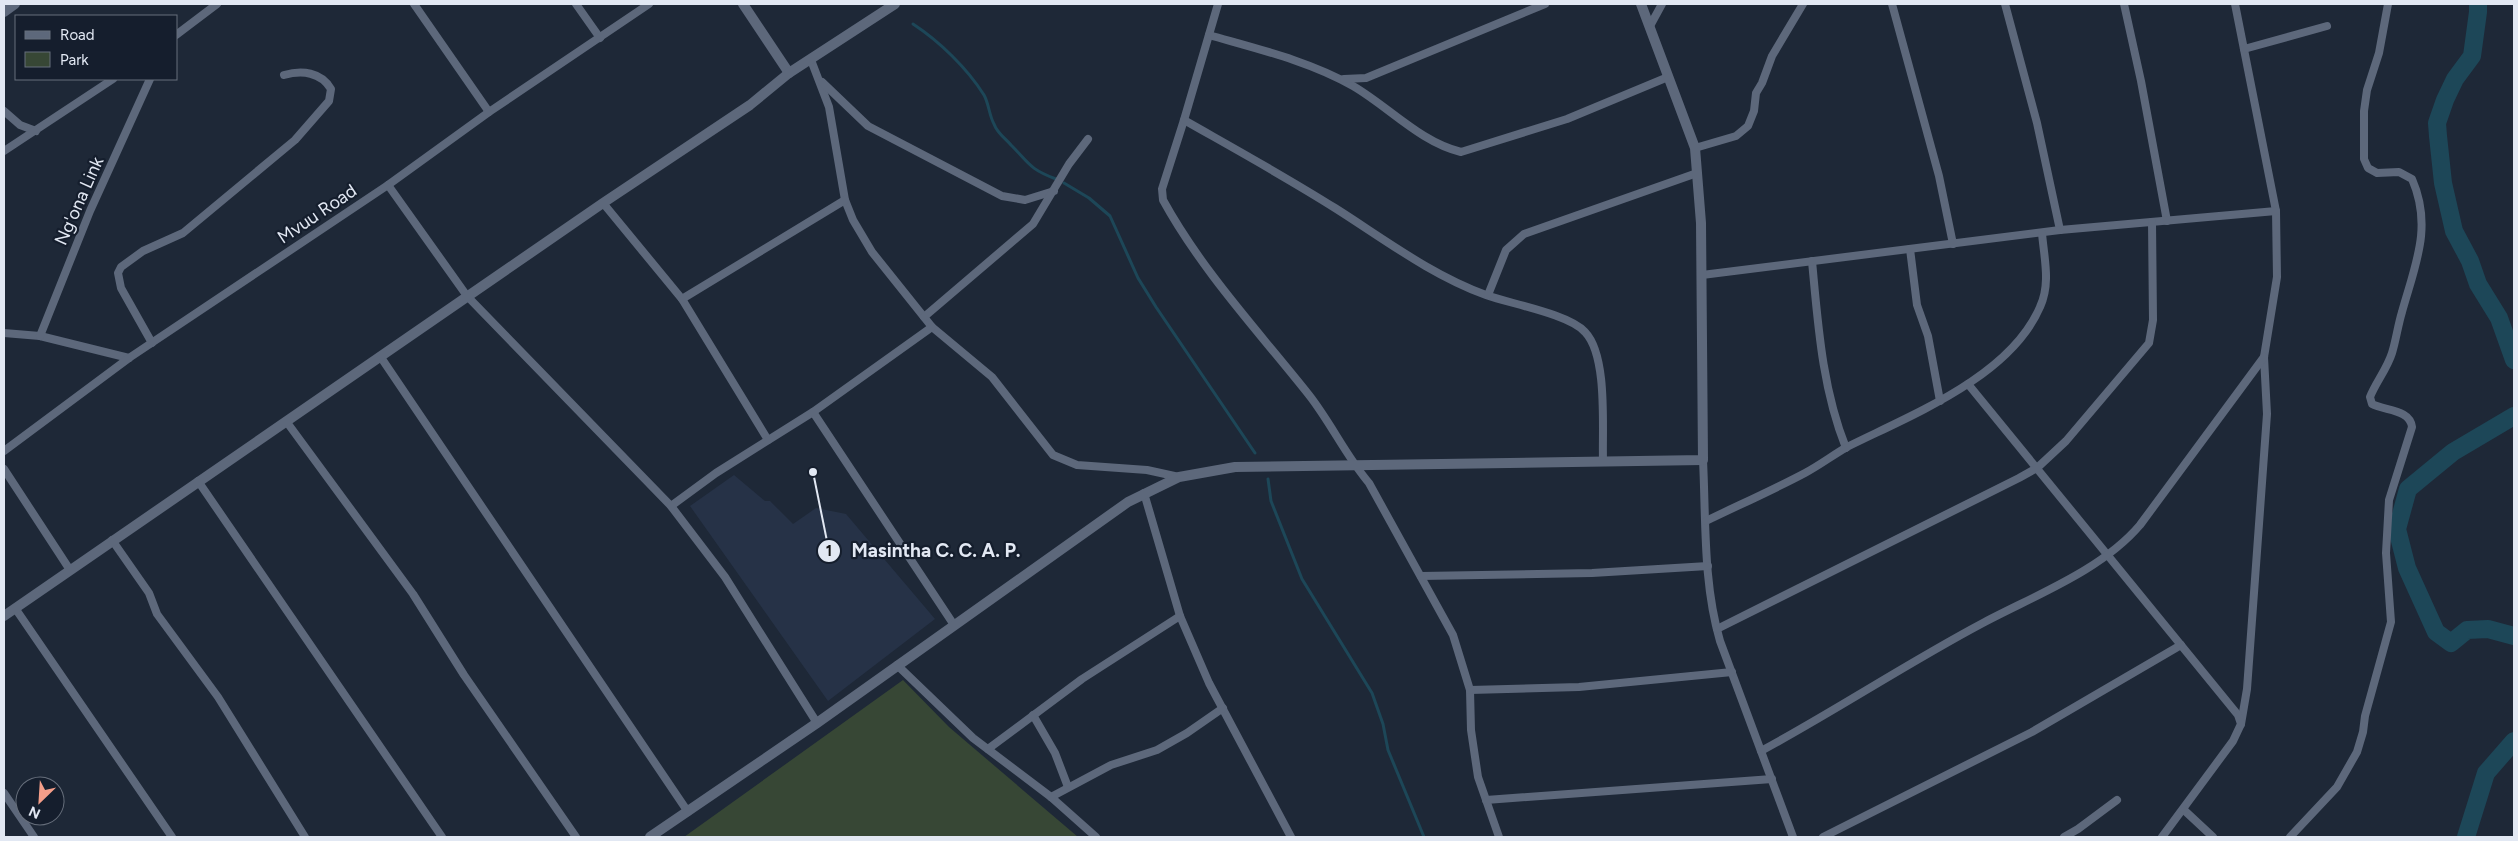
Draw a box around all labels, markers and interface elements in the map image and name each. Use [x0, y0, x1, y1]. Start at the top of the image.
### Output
legend [15, 15, 178, 80]
text: Road [60, 26, 95, 44]
text: Park [60, 51, 89, 69]
street label: Ng'ona Link [50, 153, 108, 249]
street label: Mvuu Road [273, 180, 361, 248]
callout: Masintha C. C. A. P. [816, 534, 1030, 568]
text: Masintha C. C. A. P. [851, 539, 1021, 562]
text: 1 [826, 542, 832, 560]
north arrow [15, 776, 65, 826]
text: N [26, 802, 43, 822]

